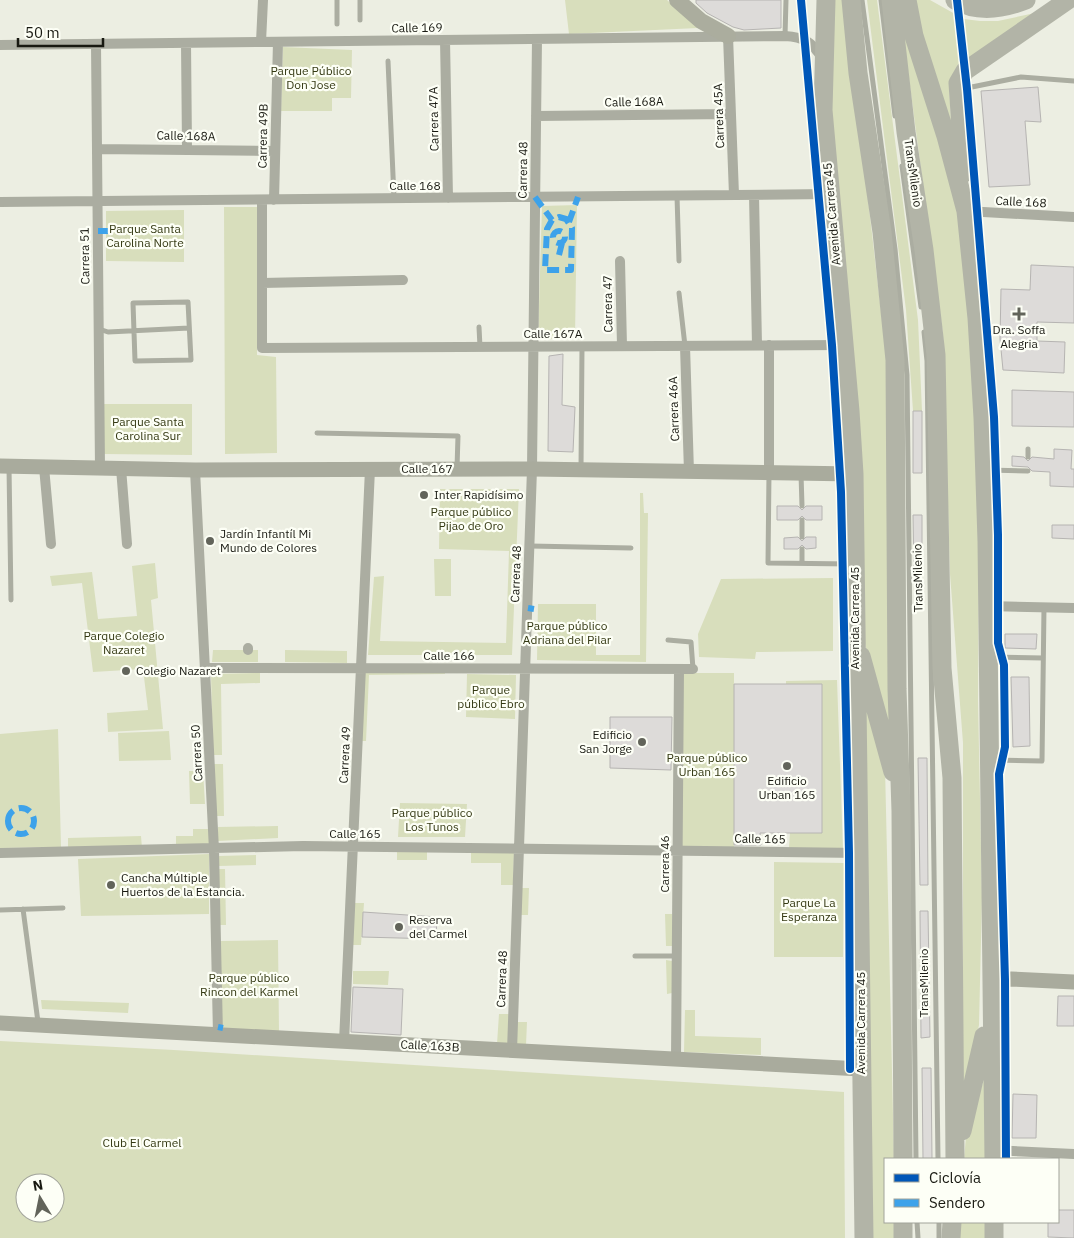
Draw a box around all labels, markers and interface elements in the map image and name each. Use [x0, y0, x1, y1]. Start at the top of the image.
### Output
scale bar [18, 15, 102, 47]
street label: Calle 169 [391, 20, 443, 35]
text: 50 m [25, 23, 60, 42]
park label: Parque Público Don Jose [270, 63, 352, 92]
street label: Carrera 45A [710, 83, 727, 149]
street label: Carrera 47A [425, 86, 442, 152]
street label: Calle 168A [604, 93, 664, 110]
street label: Carrera 49B [254, 103, 271, 169]
street label: Calle 168A [156, 127, 216, 144]
street label: TransMilenio [901, 138, 926, 208]
street label: Carrera 48 [515, 141, 530, 199]
street label: Avenida Carrera 45 [820, 162, 843, 266]
street label: Calle 168 [389, 178, 441, 193]
street label: Calle 168 [995, 193, 1047, 210]
park label: Parque Santa Carolina Norte [106, 221, 184, 250]
street label: Carrera 51 [77, 227, 92, 285]
street label: Carrera 47 [600, 275, 615, 333]
marker: Dra. Soffa Alegria [1012, 307, 1026, 321]
place label: Dra. Soffa Alegria [993, 322, 1046, 351]
street label: Calle 167A [523, 326, 583, 341]
street label: Carrera 46A [665, 376, 682, 442]
park label: Parque Santa Carolina Sur [112, 414, 185, 443]
street label: Calle 167 [401, 461, 453, 476]
place label: Inter Rapidísimo [434, 487, 524, 502]
marker: Inter Rapidísimo [418, 489, 430, 501]
park label: Parque público Pijao de Oro [431, 504, 512, 533]
place label: Jardín Infantíl Mi Mundo de Colores [220, 526, 317, 555]
marker: Jardín Infantíl Mi Mundo de Colores [204, 535, 216, 547]
street label: TransMilenio [909, 543, 926, 613]
street label: Carrera 48 [507, 545, 524, 603]
street label: Avenida Carrera 45 [847, 566, 862, 670]
park label: Parque público Adriana del Pilar [523, 618, 612, 647]
park label: Parque Colegio Nazaret [83, 628, 165, 657]
street label: Calle 166 [423, 648, 475, 663]
place label: Colegio Nazaret [136, 663, 221, 678]
marker: Colegio Nazaret [120, 665, 132, 677]
park label: Parque público Ebro [457, 682, 525, 711]
street label: Carrera 50 [188, 724, 205, 782]
street label: Carrera 49 [336, 726, 353, 784]
place label: Edificio San Jorge [579, 727, 632, 756]
marker: Edificio San Jorge [636, 736, 648, 748]
park label: Parque público Urban 165 [667, 750, 748, 779]
marker: Edificio Urban 165 [781, 760, 793, 772]
place label: Edificio Urban 165 [758, 773, 816, 802]
park label: Parque público Los Tunos [392, 805, 473, 834]
street label: Calle 165 [329, 826, 381, 841]
street label: Calle 165 [734, 831, 786, 846]
street label: Carrera 46 [657, 835, 672, 893]
place label: Cancha Múltiple Huertos de la Estancia. [121, 870, 245, 899]
marker: Cancha Múltiple Huertos de la Estancia. [105, 879, 117, 891]
park label: Parque La Esperanza [781, 895, 838, 924]
place label: Reserva del Carmel [409, 912, 467, 941]
marker: Reserva del Carmel [393, 921, 405, 933]
street label: TransMilenio [916, 948, 931, 1017]
street label: Carrera 48 [493, 950, 510, 1008]
park label: Parque público Rincon del Karmel [200, 970, 298, 999]
street label: Avenida Carrera 45 [853, 971, 868, 1075]
street label: Calle 163B [400, 1036, 460, 1055]
park label: Club El Carmel [102, 1135, 182, 1150]
legend [884, 1158, 1059, 1223]
text: Ciclovía [929, 1168, 981, 1187]
north arrow [15, 1173, 65, 1223]
text: N [31, 1175, 44, 1195]
text: Sendero [929, 1193, 985, 1212]

